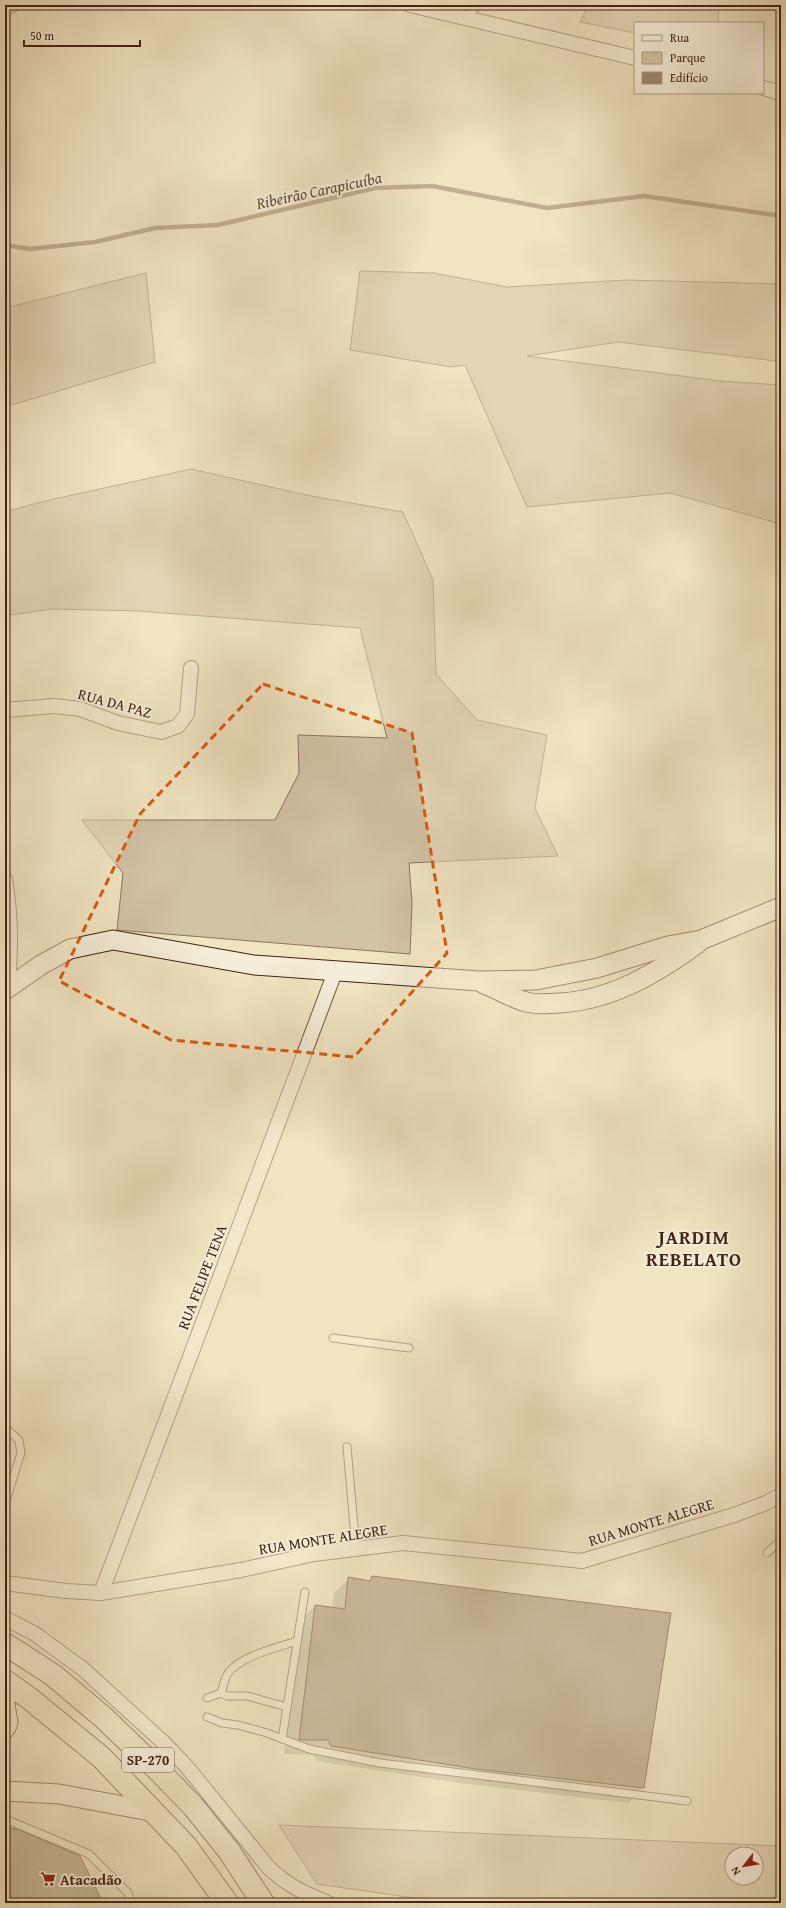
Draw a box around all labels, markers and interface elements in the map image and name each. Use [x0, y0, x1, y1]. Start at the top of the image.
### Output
scale bar [24, 22, 140, 48]
legend [634, 22, 764, 94]
text: 50 m [30, 27, 54, 44]
text: Rua [670, 29, 689, 46]
text: Parque [670, 49, 706, 66]
text: Edifício [670, 69, 708, 86]
water label: Ribeirão Carapicuíba [253, 165, 385, 215]
street label: RUA DA PAZ [76, 683, 154, 723]
street label: RUA FELIPE TENA [172, 1221, 232, 1333]
district label: JARDIM REBELATO [646, 1223, 742, 1273]
street label: RUA MONTE ALEGRE [586, 1493, 717, 1551]
street label: RUA MONTE ALEGRE [257, 1518, 389, 1560]
road number: SP-270 [122, 1748, 174, 1772]
north arrow [724, 1846, 764, 1886]
text: N [726, 1863, 744, 1878]
place label: Atacadão [60, 1869, 122, 1890]
supermarket icon: Atacadão [39, 1870, 57, 1888]

